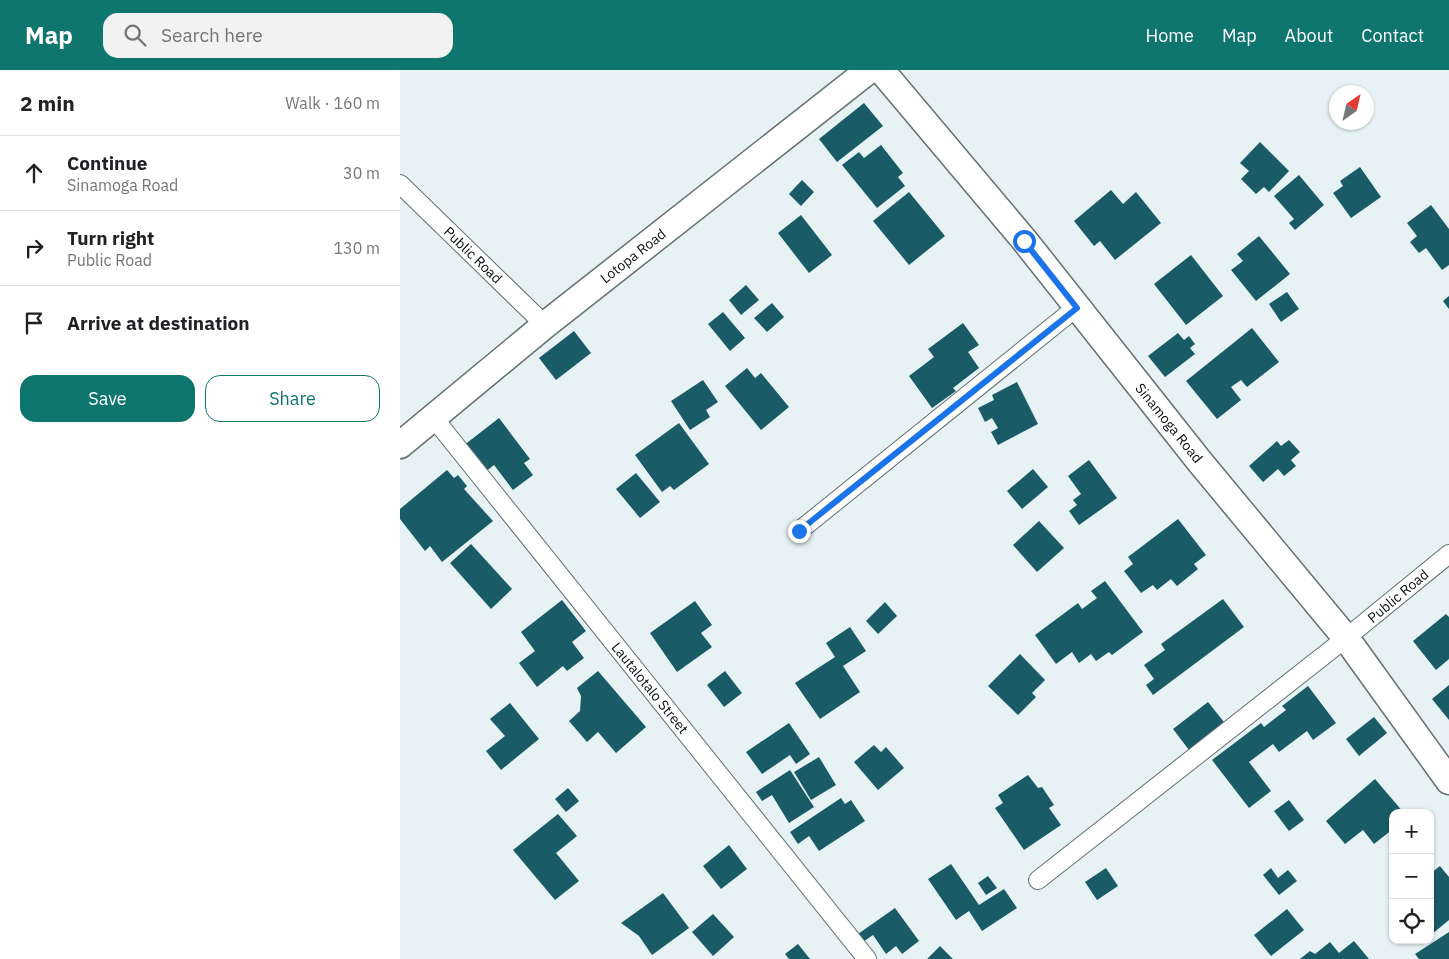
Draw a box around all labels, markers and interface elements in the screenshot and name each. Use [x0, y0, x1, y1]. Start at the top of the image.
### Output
search box [103, 13, 453, 58]
text: Map [25, 19, 73, 51]
icon: search [121, 21, 149, 49]
text: Search here [161, 23, 263, 47]
text: Home [1146, 24, 1194, 47]
text: Map [1222, 24, 1257, 47]
text: About [1285, 24, 1333, 47]
text: Contact [1361, 24, 1424, 47]
north arrow [1329, 85, 1374, 130]
text: 2 min [20, 89, 75, 117]
text: Walk · 160 m [285, 93, 380, 113]
text: Continue [67, 151, 147, 175]
icon: ahead [20, 159, 48, 187]
text: 30 m [343, 163, 380, 183]
text: Sinamoga Road [67, 175, 178, 195]
street label: Public Road [440, 223, 506, 287]
street label: Lotopa Road [597, 225, 669, 287]
text: Turn right [67, 226, 154, 250]
route start [1013, 230, 1036, 253]
icon: right [20, 234, 48, 262]
text: 130 m [333, 238, 380, 258]
text: Public Road [67, 250, 152, 270]
icon: arrive [20, 309, 48, 337]
text: Arrive at destination [67, 311, 250, 335]
button: Save [20, 375, 195, 422]
button: Share [205, 375, 380, 422]
street label: Sinamoga Road [1131, 379, 1207, 467]
route end [788, 520, 811, 543]
street label: Public Road [1364, 565, 1432, 627]
street label: Lautalotalo Street [608, 639, 692, 737]
map controls [1389, 809, 1434, 944]
button: + [1389, 809, 1434, 854]
button: − [1389, 854, 1434, 899]
button: locate [1389, 899, 1434, 944]

